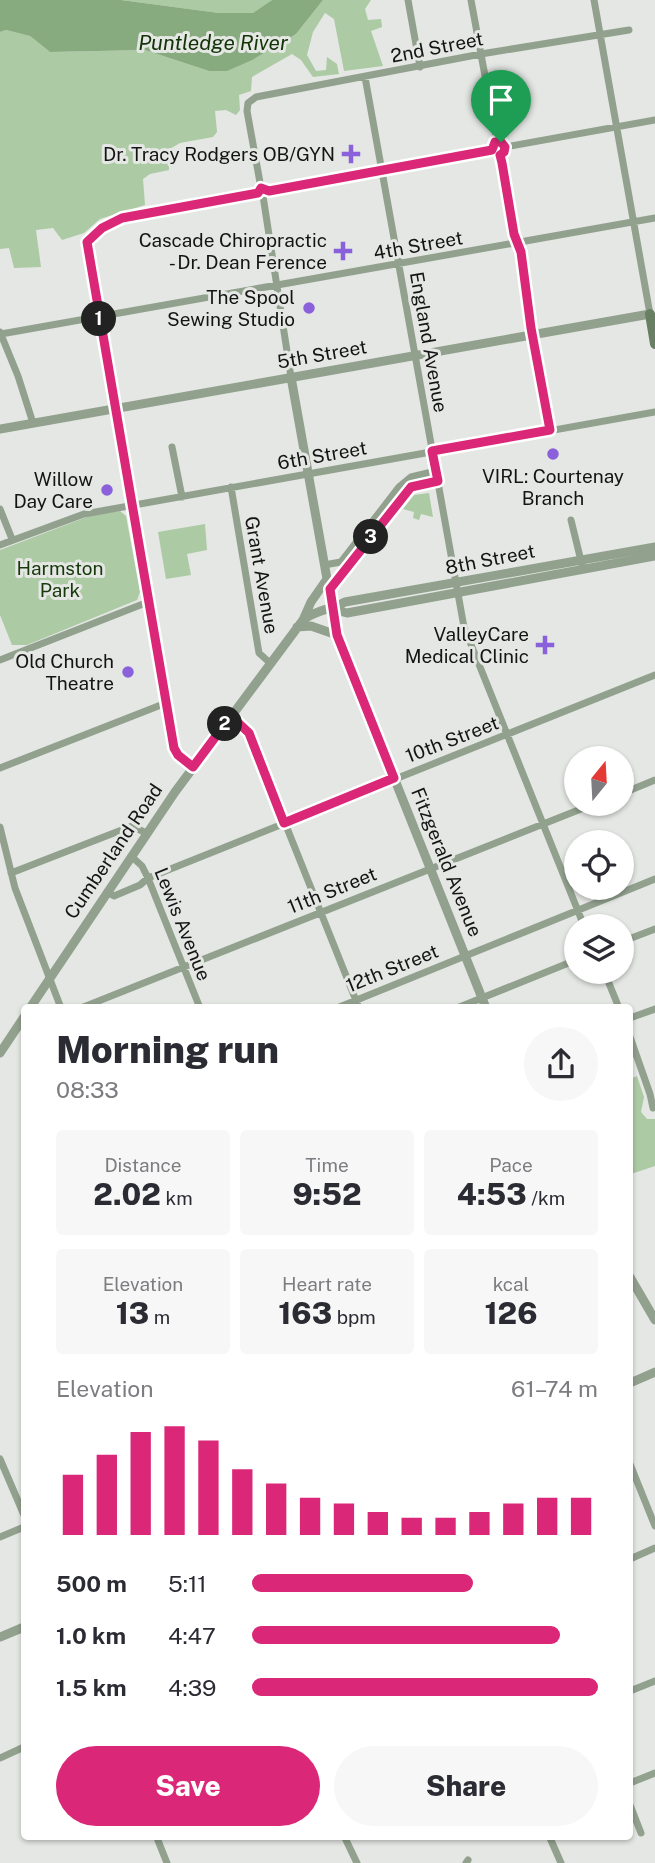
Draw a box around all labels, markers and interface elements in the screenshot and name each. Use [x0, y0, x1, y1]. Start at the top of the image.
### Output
street label: 2nd Street [389, 27, 485, 67]
water label: Puntledge River [138, 30, 289, 55]
pin [471, 70, 531, 142]
icon: arrive [482, 81, 520, 119]
place label: Dr. Tracy Rodgers OB/GYN [103, 143, 335, 165]
marker: Dr. Tracy Rodgers OB/GYN [341, 144, 361, 164]
street label: 4th Street [372, 226, 464, 264]
place label: Cascade Chiropractic - Dr. Dean Ference [139, 229, 327, 273]
marker: Cascade Chiropractic - Dr. Dean Ference [333, 241, 353, 261]
street label: England Avenue [406, 270, 452, 414]
place label: The Spool Sewing Studio [167, 286, 295, 330]
marker: The Spool Sewing Studio [301, 300, 317, 316]
pin: 1 [82, 302, 116, 336]
text: 1 [94, 307, 103, 329]
street label: 5th Street [275, 335, 369, 373]
street label: 6th Street [276, 436, 368, 474]
marker: VIRL: Courtenay Branch [545, 446, 561, 462]
place label: VIRL: Courtenay Branch [482, 465, 624, 509]
place label: Willow Day Care [13, 468, 93, 512]
marker: Willow Day Care [99, 482, 115, 498]
street label: Grant Avenue [241, 514, 283, 636]
pin: 3 [354, 520, 388, 554]
text: 3 [364, 525, 377, 547]
street label: 8th Street [443, 540, 537, 578]
park label: Harmston Park [16, 557, 104, 601]
place label: ValleyCare Medical Clinic [405, 623, 529, 667]
marker: ValleyCare Medical Clinic [535, 635, 555, 655]
place label: Old Church Theatre [15, 650, 114, 694]
marker: Old Church Theatre [120, 664, 136, 680]
pin: 2 [208, 706, 243, 742]
street label: 10th Street [402, 711, 502, 767]
text: 2 [218, 712, 231, 734]
north arrow [564, 746, 634, 816]
map controls [564, 746, 634, 984]
street label: Cumberland Road [60, 779, 166, 923]
street label: Fitzgerald Avenue [407, 784, 487, 940]
button: locate [564, 830, 634, 900]
street label: 11th Street [284, 862, 380, 918]
street label: Lewis Avenue [150, 864, 216, 984]
button: layers [564, 914, 634, 984]
street label: 12th Street [343, 940, 441, 996]
text: Morning run [56, 1027, 279, 1072]
button: share [524, 1027, 598, 1101]
text: 08:33 [56, 1076, 119, 1103]
text: Distance [104, 1154, 182, 1176]
text: Time [305, 1154, 349, 1176]
text: Pace [489, 1154, 533, 1176]
text: 2.02 [93, 1176, 161, 1212]
text: 9:52 [292, 1176, 362, 1212]
text: 4:53 [457, 1176, 527, 1212]
text: km [161, 1187, 193, 1209]
text: /km [527, 1187, 565, 1209]
text: Elevation [103, 1273, 183, 1295]
text: Heart rate [282, 1273, 372, 1295]
text: kcal [493, 1273, 529, 1295]
text: 13 [116, 1295, 149, 1331]
text: 163 [278, 1295, 332, 1331]
text: 126 [484, 1295, 538, 1331]
text: m [149, 1306, 170, 1328]
text: bpm [332, 1306, 376, 1328]
text: Elevation [56, 1375, 154, 1402]
text: 61–74 m [511, 1375, 598, 1402]
text: 500 m [56, 1570, 127, 1597]
text: 5:11 [168, 1570, 207, 1597]
text: 1.0 km [56, 1622, 126, 1649]
text: 4:47 [168, 1622, 216, 1649]
text: 1.5 km [56, 1674, 127, 1701]
text: 4:39 [168, 1674, 216, 1701]
button: Save [56, 1746, 320, 1826]
button: Share [334, 1746, 598, 1826]

